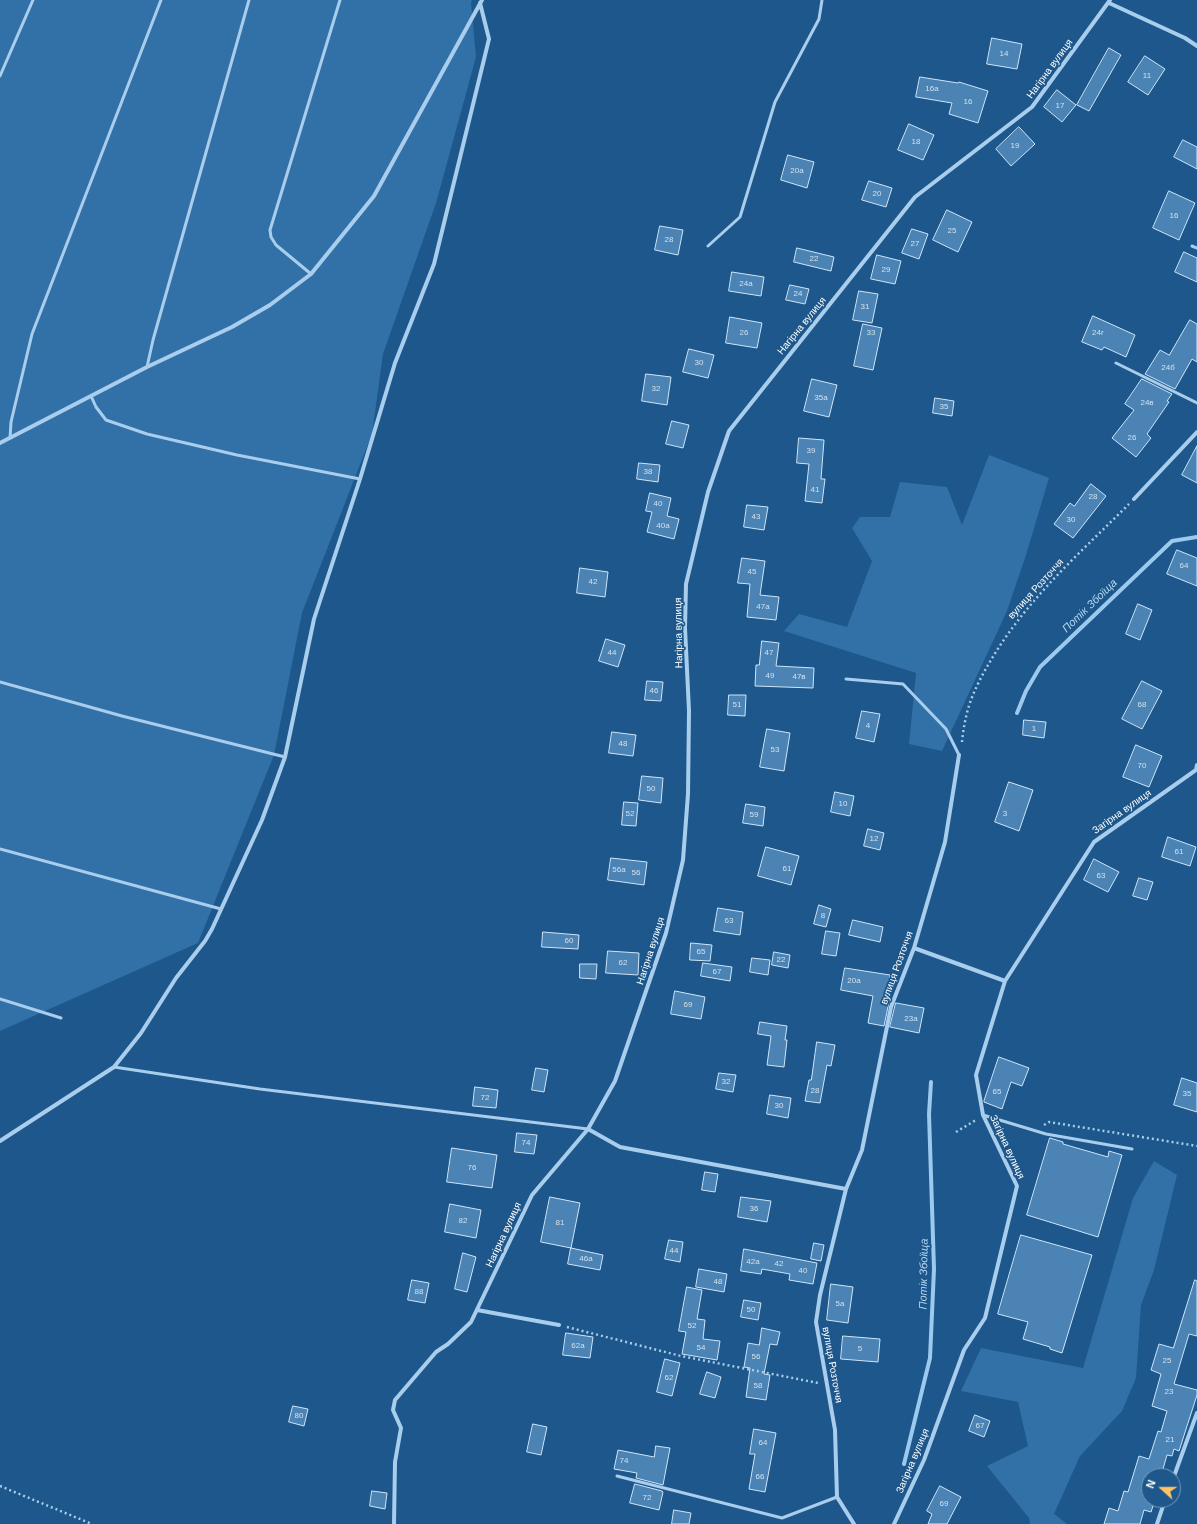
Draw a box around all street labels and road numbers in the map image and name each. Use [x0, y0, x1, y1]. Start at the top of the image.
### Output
street label: Нагірна вулиця [1024, 37, 1076, 101]
street label: Нагірна вулиця [775, 295, 829, 357]
street label: вулиця Розточчя [1006, 556, 1066, 622]
street label: Нагірна вулиця [672, 598, 686, 668]
street label: Загірна вулиця [1090, 787, 1154, 837]
street label: Нагірна вулиця [634, 916, 668, 986]
street label: вулиця Розточчя [878, 930, 916, 1006]
street label: Загірна вулиця [987, 1113, 1027, 1181]
street label: Нагірна вулиця [484, 1201, 524, 1269]
street label: вулиця Розточчя [819, 1326, 845, 1404]
street label: Загірна вулиця [894, 1427, 932, 1495]

